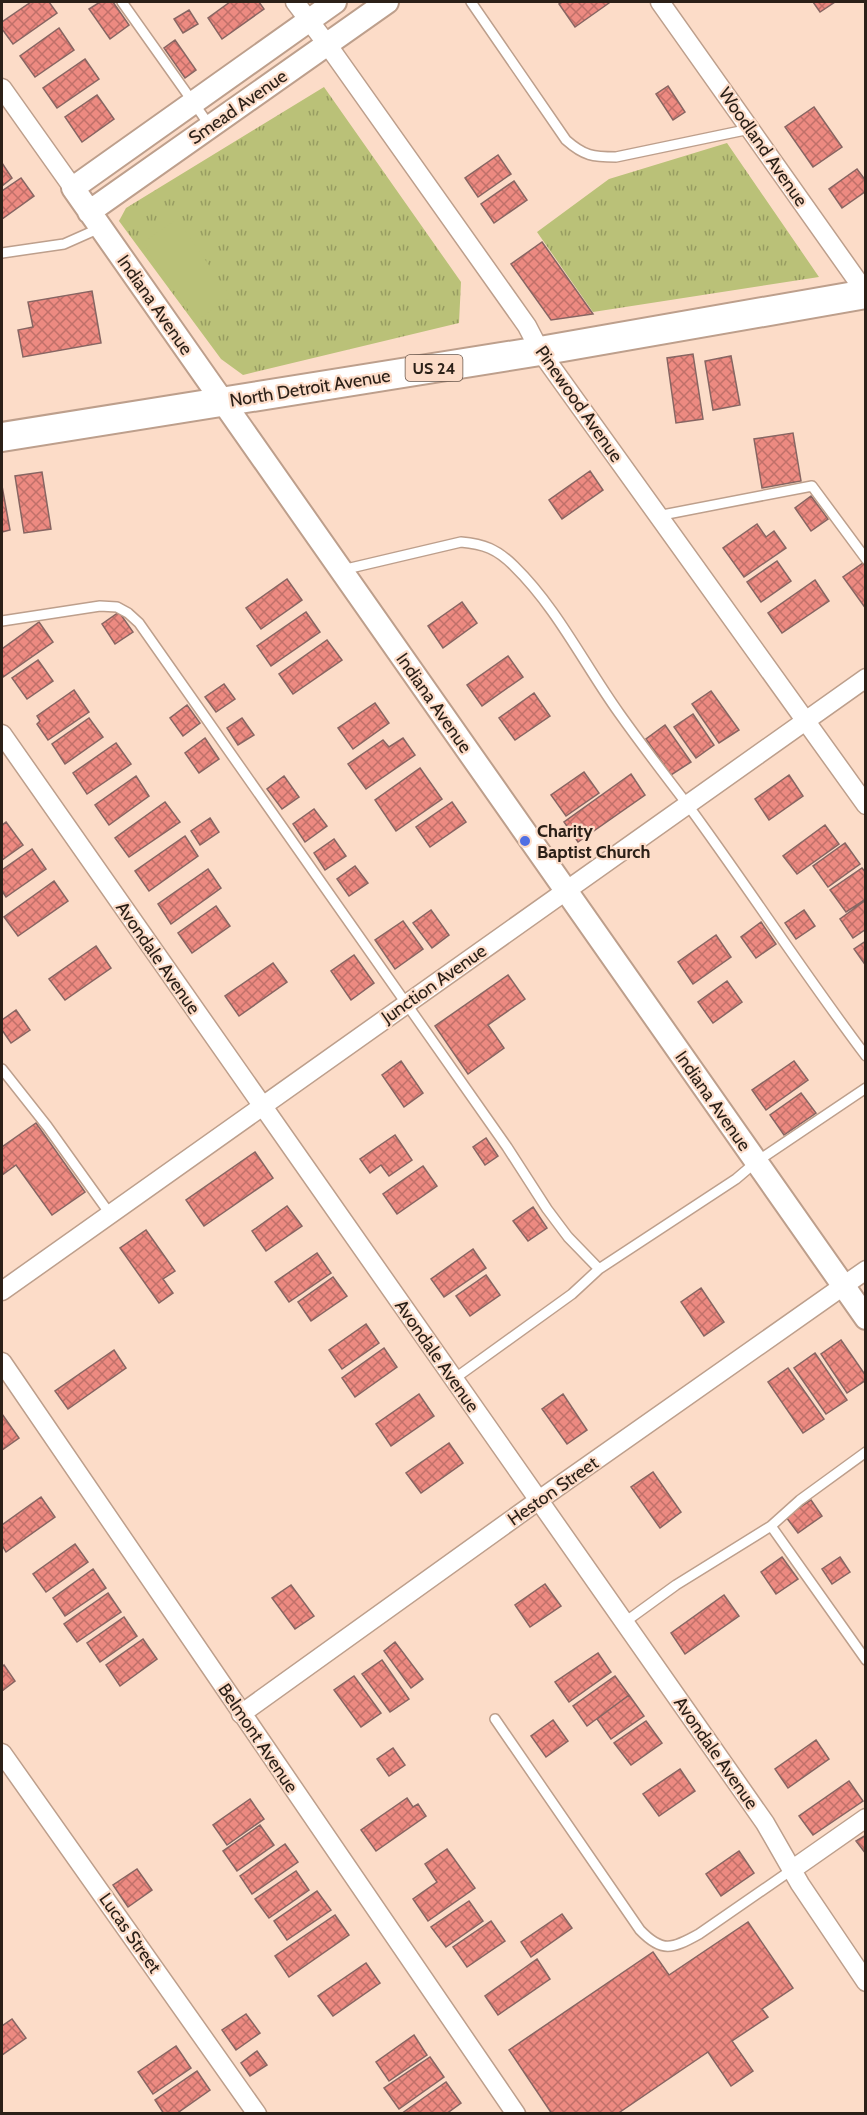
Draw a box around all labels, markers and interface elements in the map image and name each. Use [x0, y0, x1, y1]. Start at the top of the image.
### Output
street label: Smead Avenue [185, 65, 291, 149]
street label: Woodland Avenue [714, 83, 812, 211]
street label: Indiana Avenue [112, 251, 198, 359]
street label: Pinewood Avenue [531, 342, 627, 466]
road number: US 24 [406, 355, 462, 381]
street label: North Detroit Avenue [228, 364, 392, 412]
street label: Indiana Avenue [391, 649, 477, 757]
place label: Charity Baptist Church [537, 820, 650, 863]
marker: Charity Baptist Church [518, 834, 532, 848]
street label: Avondale Avenue [111, 898, 205, 1018]
street label: Junction Avenue [376, 940, 491, 1029]
street label: Indiana Avenue [670, 1047, 756, 1155]
street label: Avondale Avenue [390, 1296, 484, 1416]
street label: Heston Street [504, 1452, 602, 1530]
street label: Belmont Avenue [213, 1679, 303, 1797]
street label: Avondale Avenue [669, 1693, 763, 1813]
street label: Lucas Street [94, 1889, 166, 1977]

